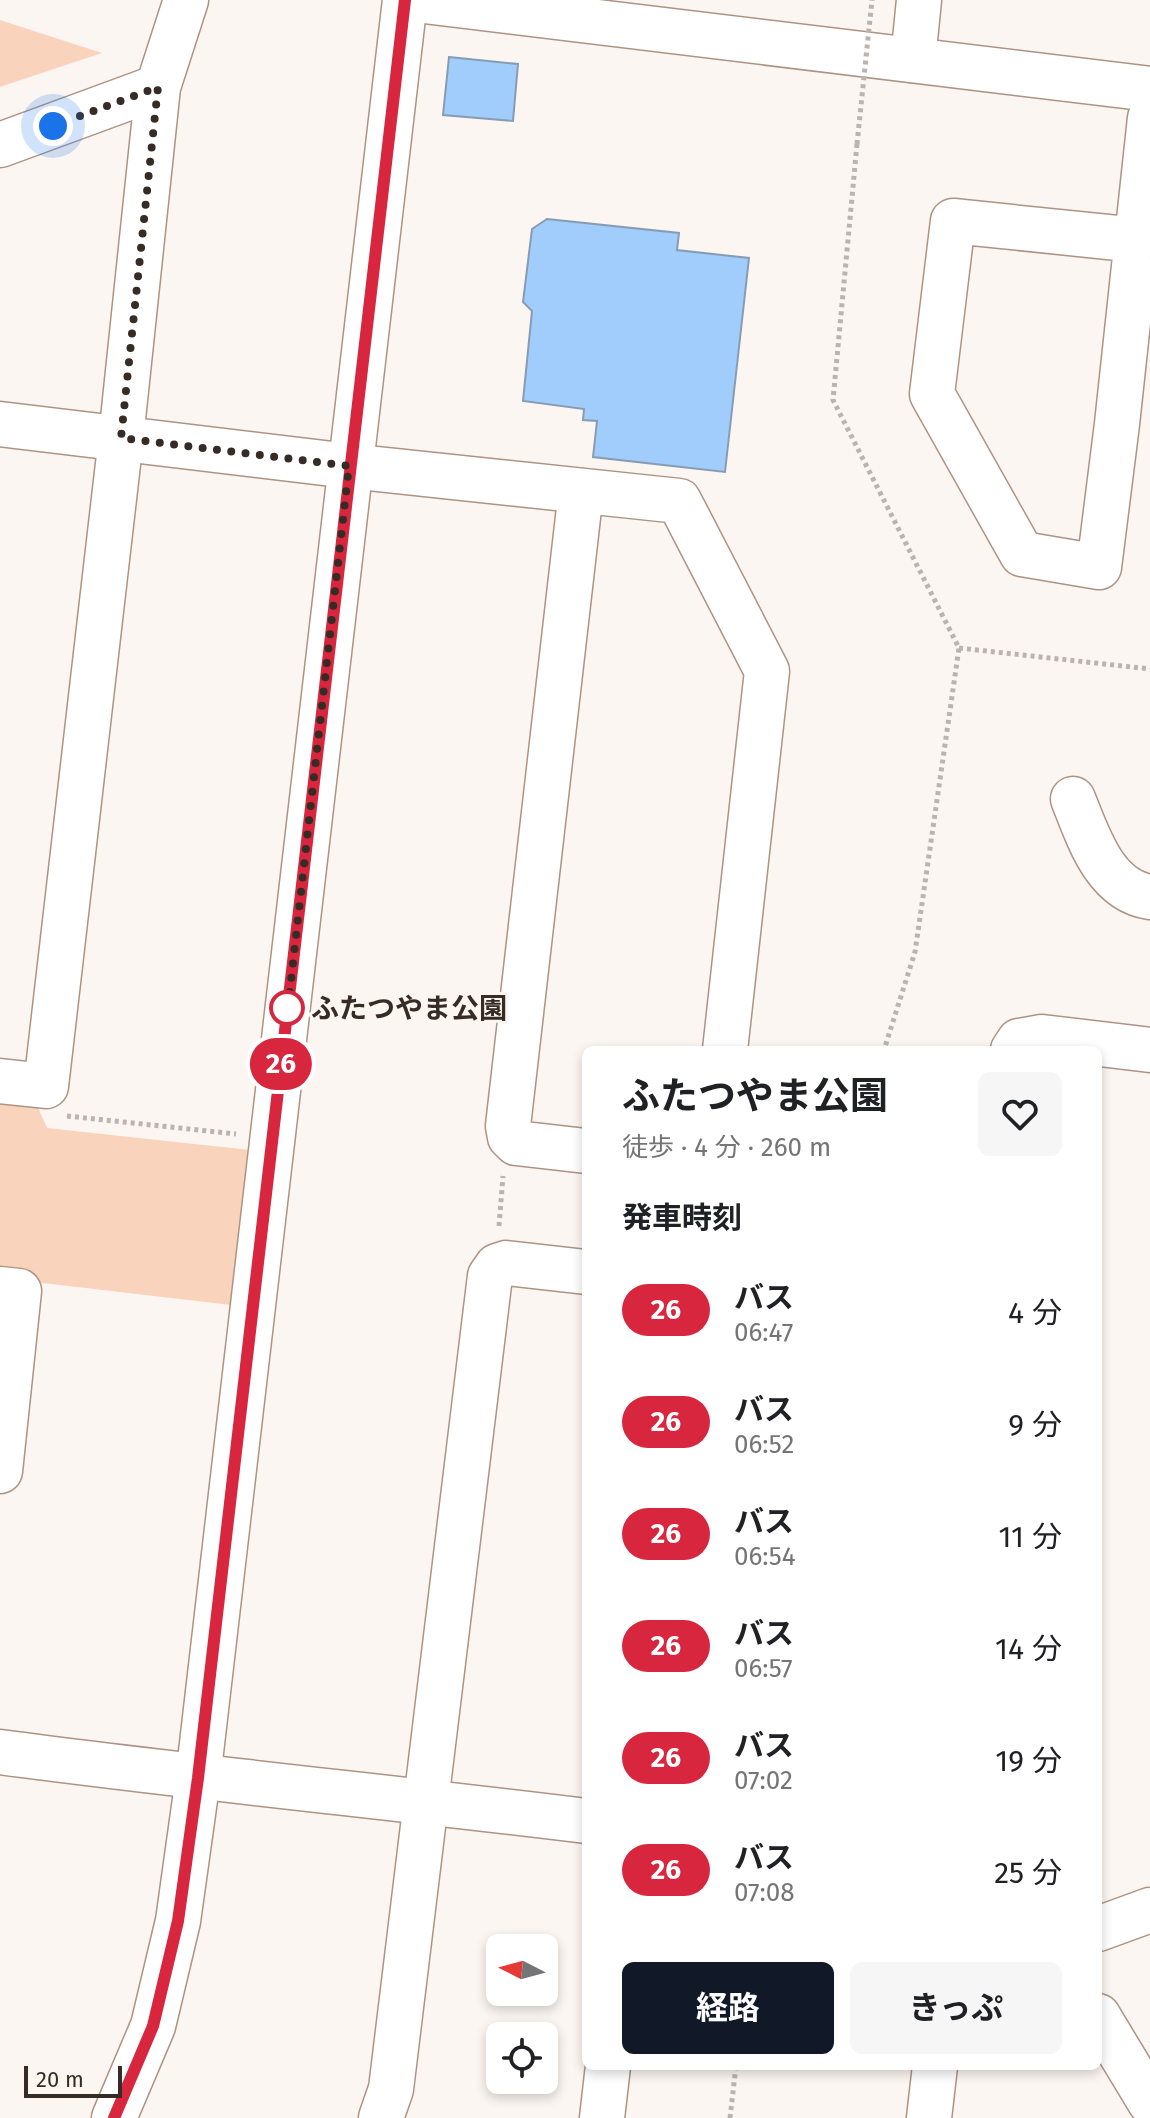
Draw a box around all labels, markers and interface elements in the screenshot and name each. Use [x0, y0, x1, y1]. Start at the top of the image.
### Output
your location [33, 106, 73, 146]
marker: ふたつやま公園 [270, 991, 304, 1025]
place label: ふたつやま公園 [311, 992, 507, 1025]
line badge: 26 [245, 1038, 317, 1090]
text: 26 [266, 1047, 296, 1080]
button: heart [978, 1072, 1062, 1156]
text: ふたつやま公園 [622, 1073, 888, 1119]
text: 徒歩 · 4 分 · 260 m [622, 1132, 831, 1163]
text: 発車時刻 [622, 1200, 742, 1236]
text: バス [734, 1280, 794, 1316]
text: 26 [651, 1293, 681, 1326]
text: 4 分 [1008, 1295, 1062, 1331]
text: 06:47 [734, 1317, 793, 1348]
text: バス [734, 1392, 794, 1428]
text: 26 [651, 1405, 681, 1438]
text: 9 分 [1008, 1407, 1062, 1443]
text: 06:52 [734, 1429, 794, 1460]
text: バス [734, 1504, 794, 1540]
text: 26 [651, 1517, 681, 1550]
text: 11 分 [998, 1519, 1062, 1555]
text: 06:54 [734, 1541, 796, 1572]
text: バス [734, 1616, 794, 1652]
text: 26 [651, 1629, 681, 1662]
text: 14 分 [995, 1631, 1062, 1667]
text: 06:57 [734, 1653, 793, 1684]
text: バス [734, 1728, 794, 1764]
text: 26 [651, 1741, 681, 1774]
text: 19 分 [995, 1743, 1062, 1779]
text: 07:02 [734, 1765, 793, 1796]
text: バス [734, 1840, 794, 1876]
text: 26 [651, 1853, 681, 1886]
text: 25 分 [994, 1855, 1062, 1891]
text: 07:08 [734, 1877, 795, 1908]
north arrow [486, 1934, 558, 2006]
map controls [486, 1934, 558, 2094]
button: 経路 [622, 1962, 834, 2054]
button: きっぷ [850, 1962, 1062, 2054]
button: locate [486, 2022, 558, 2094]
scale bar [24, 2062, 122, 2098]
text: 20 m [36, 2066, 84, 2093]

